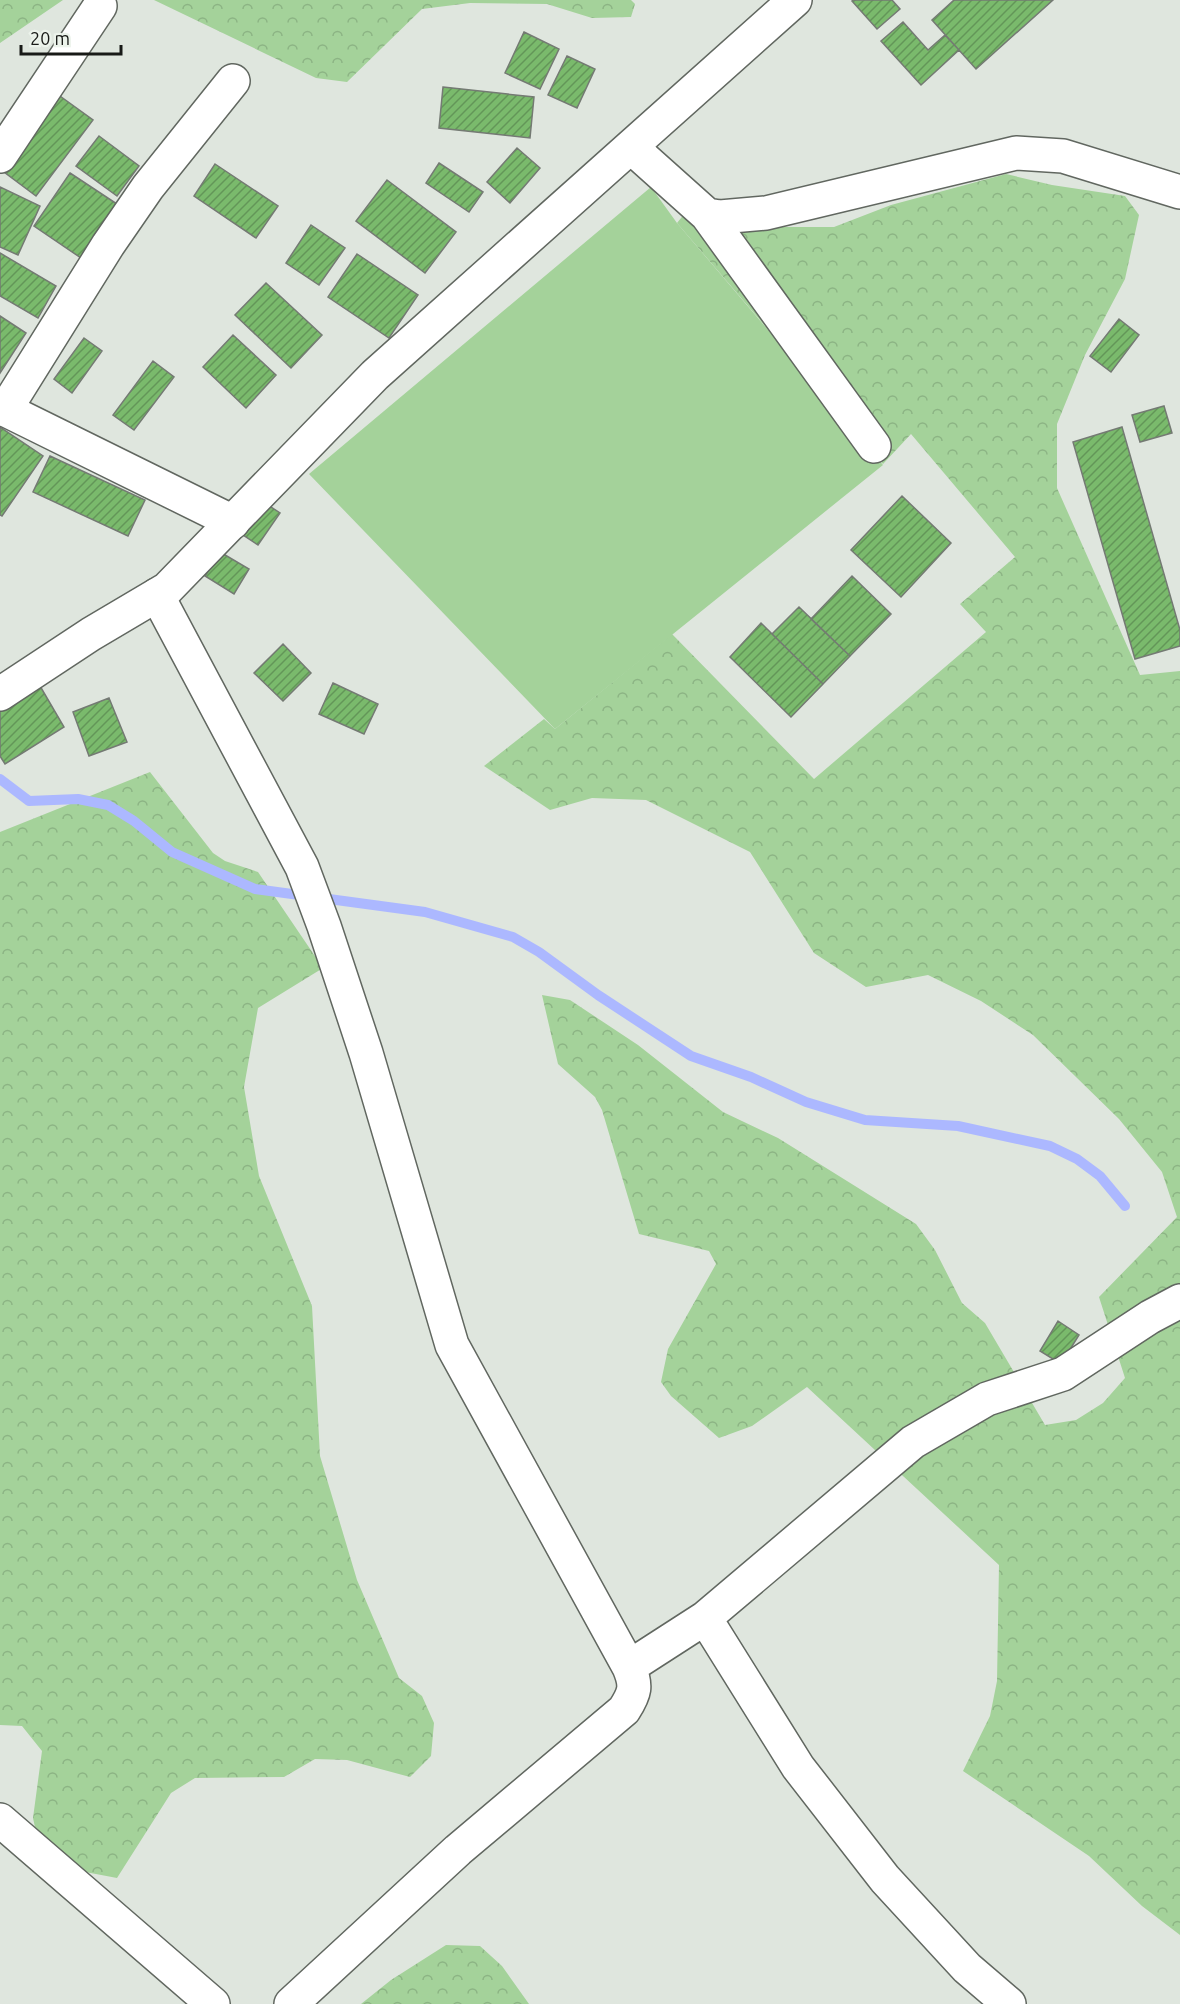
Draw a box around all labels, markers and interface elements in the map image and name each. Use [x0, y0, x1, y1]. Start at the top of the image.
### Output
scale bar [21, 18, 122, 56]
text: 20 m [30, 28, 70, 48]

